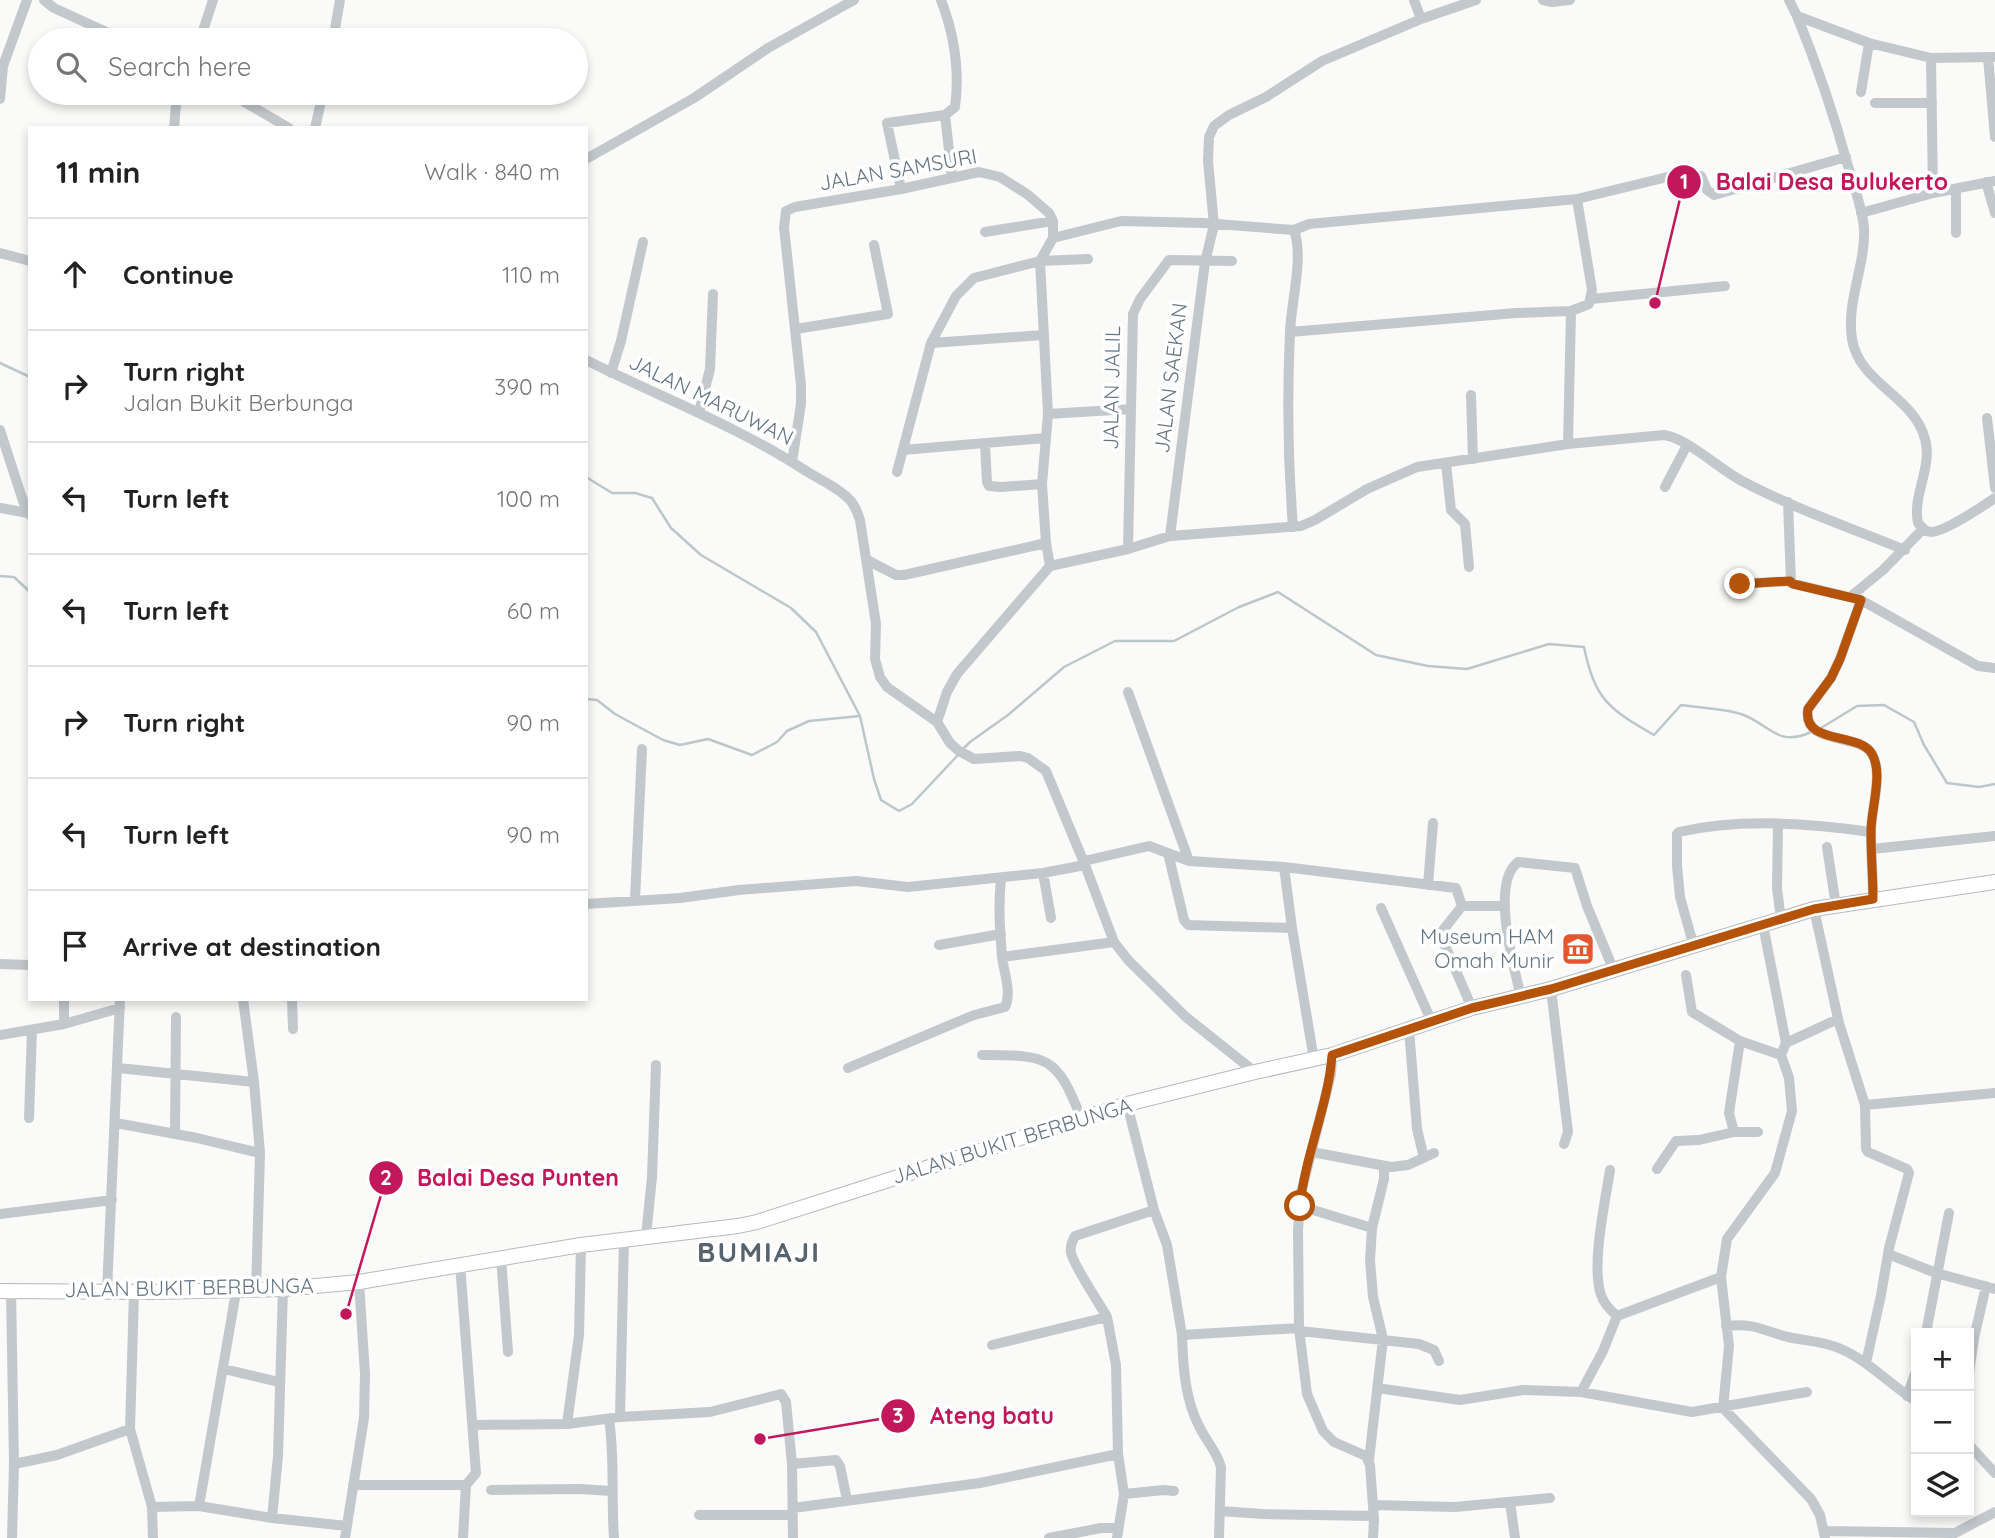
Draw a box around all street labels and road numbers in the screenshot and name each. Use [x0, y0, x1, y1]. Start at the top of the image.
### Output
street label: JALAN SAMSURI [817, 142, 979, 196]
street label: JALAN SAEKAN [1148, 301, 1192, 455]
street label: JALAN JALIL [1097, 326, 1125, 450]
street label: JALAN MARUWAN [625, 348, 798, 450]
street label: JALAN BUKIT BERBUNGA [889, 1091, 1135, 1189]
street label: JALAN BUKIT BERBUNGA [64, 1272, 314, 1302]

